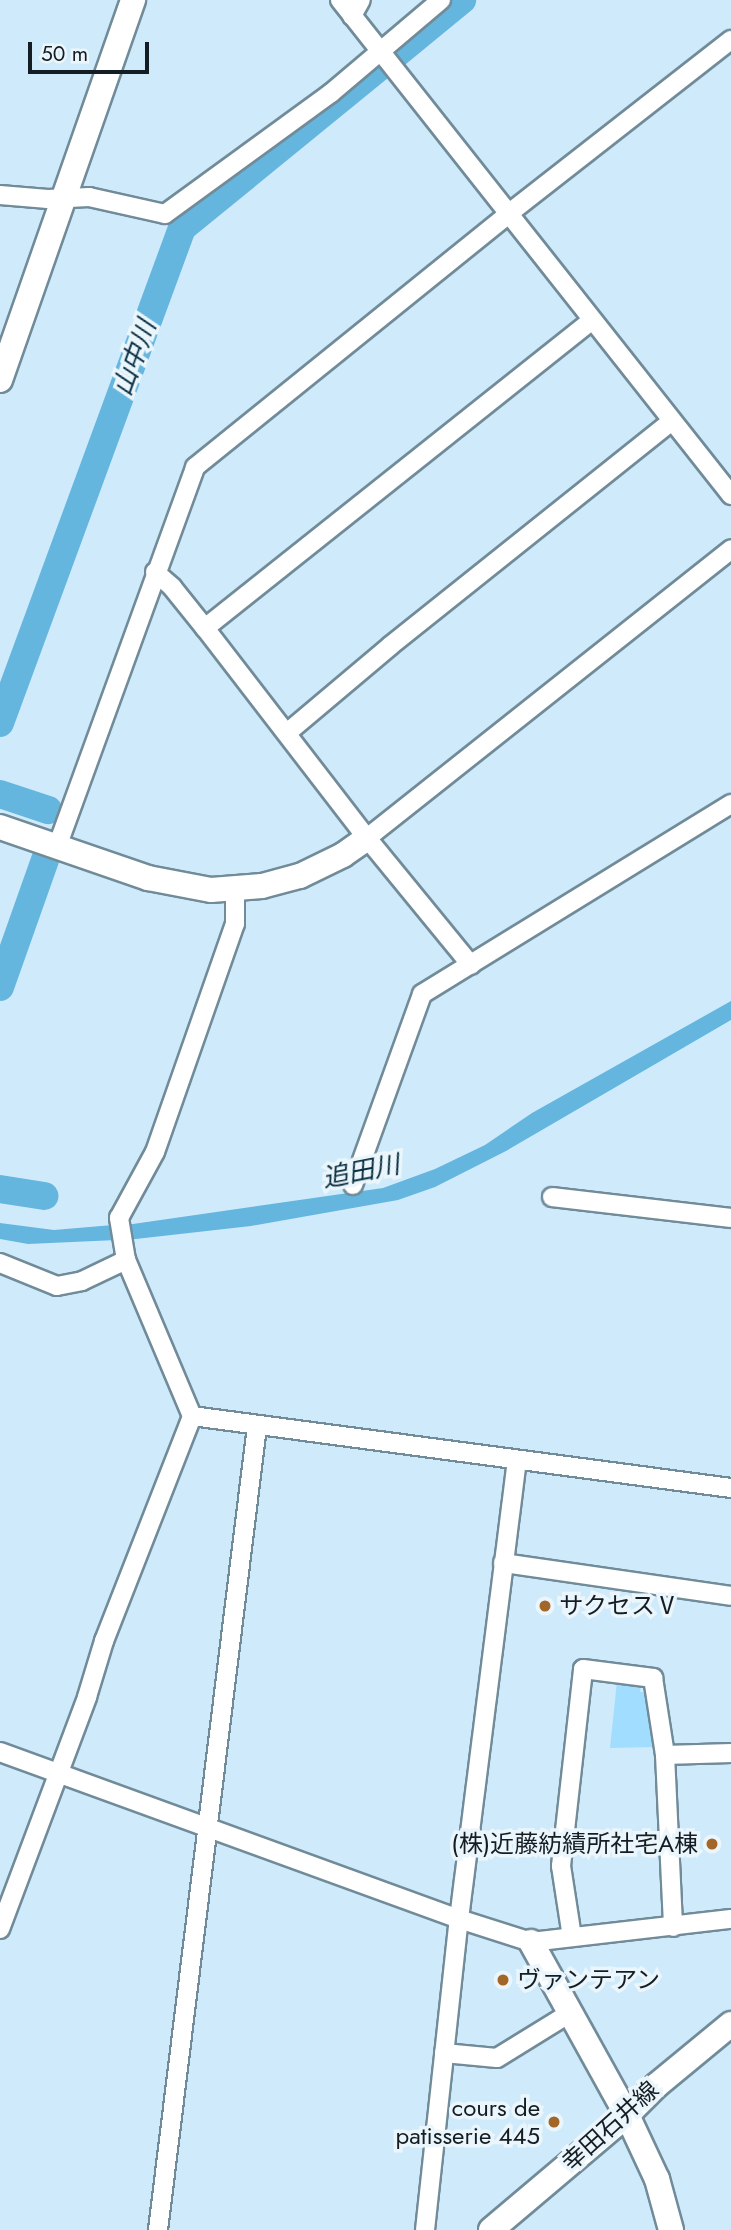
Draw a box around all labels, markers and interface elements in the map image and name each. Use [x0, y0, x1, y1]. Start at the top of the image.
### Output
scale bar [32, 28, 152, 72]
text: 50 m [41, 39, 88, 69]
water label: 山中川 [107, 316, 163, 400]
water label: 追田川 [320, 1149, 402, 1195]
place label: サクセスⅤ [559, 1592, 679, 1620]
marker: サクセスⅤ [537, 1598, 553, 1614]
place label: (株)近藤紡績所社宅A棟 [451, 1830, 698, 1858]
marker: (株)近藤紡績所社宅A棟 [704, 1836, 720, 1852]
place label: ヴァンテアン [517, 1966, 661, 1994]
marker: ヴァンテアン [495, 1972, 511, 1988]
street label: 幸田石井線 [556, 2075, 664, 2177]
place label: cours de patisserie 445 [396, 2094, 540, 2150]
marker: cours de patisserie 445 [546, 2114, 562, 2130]

